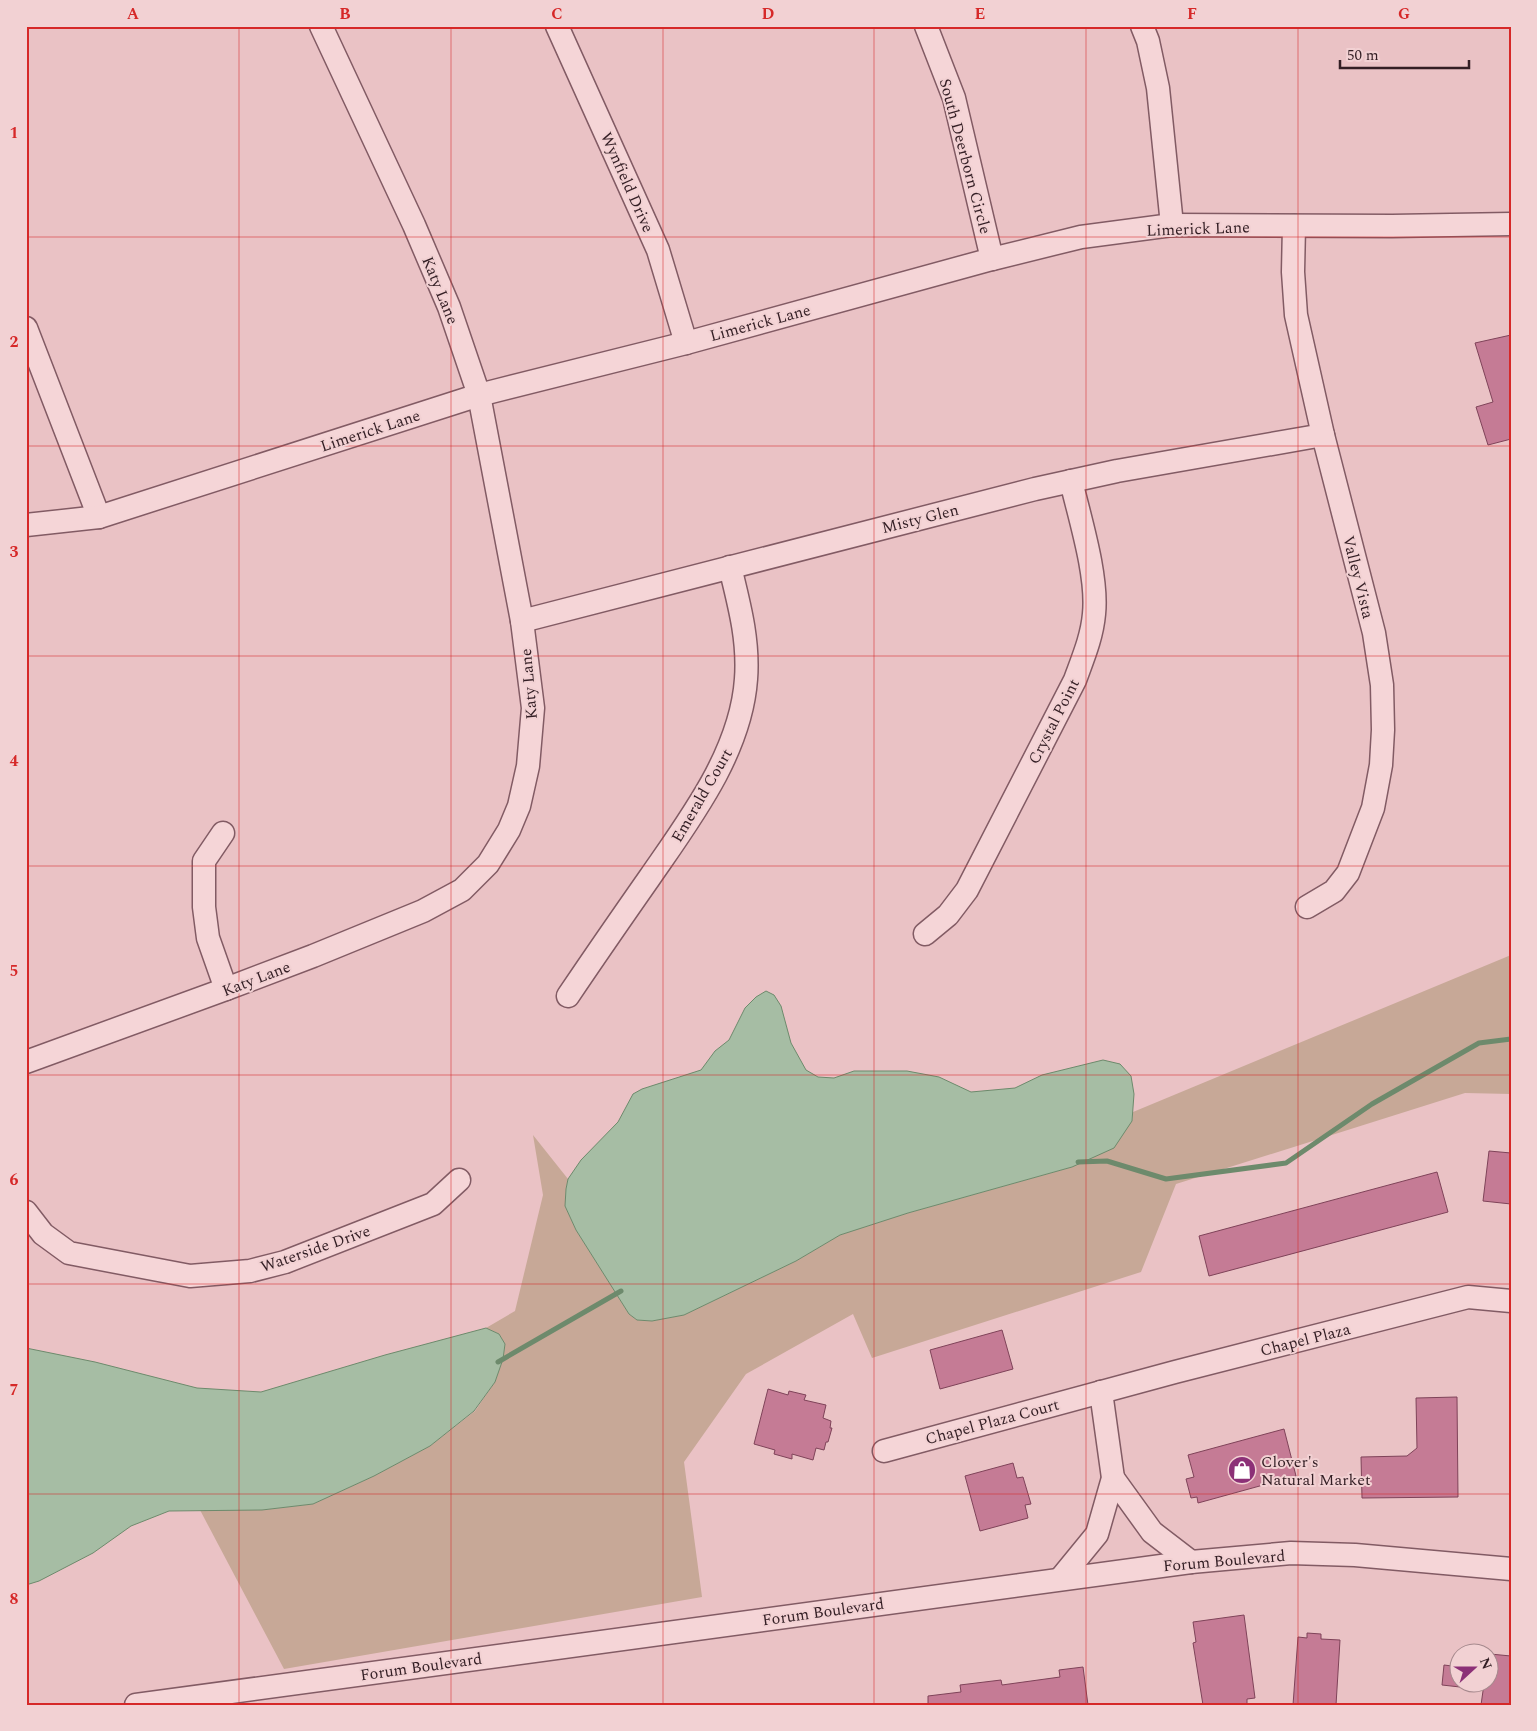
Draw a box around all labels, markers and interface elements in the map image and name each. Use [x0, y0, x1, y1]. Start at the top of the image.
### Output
text: A [127, 2, 140, 26]
text: B [339, 2, 351, 26]
text: C [551, 2, 563, 26]
text: D [762, 2, 775, 26]
text: E [975, 2, 985, 26]
text: F [1187, 2, 1197, 26]
text: G [1398, 2, 1410, 26]
scale bar [1340, 38, 1468, 70]
text: 50 m [1347, 44, 1379, 67]
street label: South Deerborn Circle [933, 76, 997, 237]
text: 1 [10, 121, 18, 145]
street label: Wynfield Drive [594, 128, 660, 236]
street label: Limerick Lane [1146, 215, 1250, 243]
street label: Katy Lane [416, 253, 465, 328]
street label: Limerick Lane [707, 298, 813, 348]
text: 2 [10, 330, 19, 354]
street label: Limerick Lane [317, 404, 423, 458]
street label: Misty Glen [879, 498, 961, 540]
street label: Valley Vista [1336, 533, 1380, 621]
text: 3 [10, 540, 19, 564]
street label: Katy Lane [514, 647, 544, 721]
street label: Crystal Point [1022, 674, 1086, 768]
street label: Emerald Court [665, 744, 739, 847]
text: 4 [10, 749, 19, 773]
street label: Katy Lane [219, 955, 294, 1003]
text: 5 [10, 959, 18, 983]
text: 6 [10, 1168, 19, 1192]
street label: Waterside Drive [257, 1219, 373, 1279]
street label: Chapel Plaza [1258, 1317, 1353, 1363]
text: 7 [10, 1378, 19, 1402]
street label: Chapel Plaza Court [923, 1392, 1062, 1451]
place label: Clover's Natural Market [1261, 1450, 1371, 1492]
shop icon: Clover's Natural Market [1227, 1455, 1257, 1485]
street label: Forum Boulevard [1162, 1544, 1286, 1578]
text: 8 [10, 1587, 19, 1611]
street label: Forum Boulevard [761, 1592, 886, 1632]
north arrow [1450, 1644, 1500, 1694]
street label: Forum Boulevard [359, 1647, 484, 1687]
text: N [1474, 1654, 1498, 1673]

